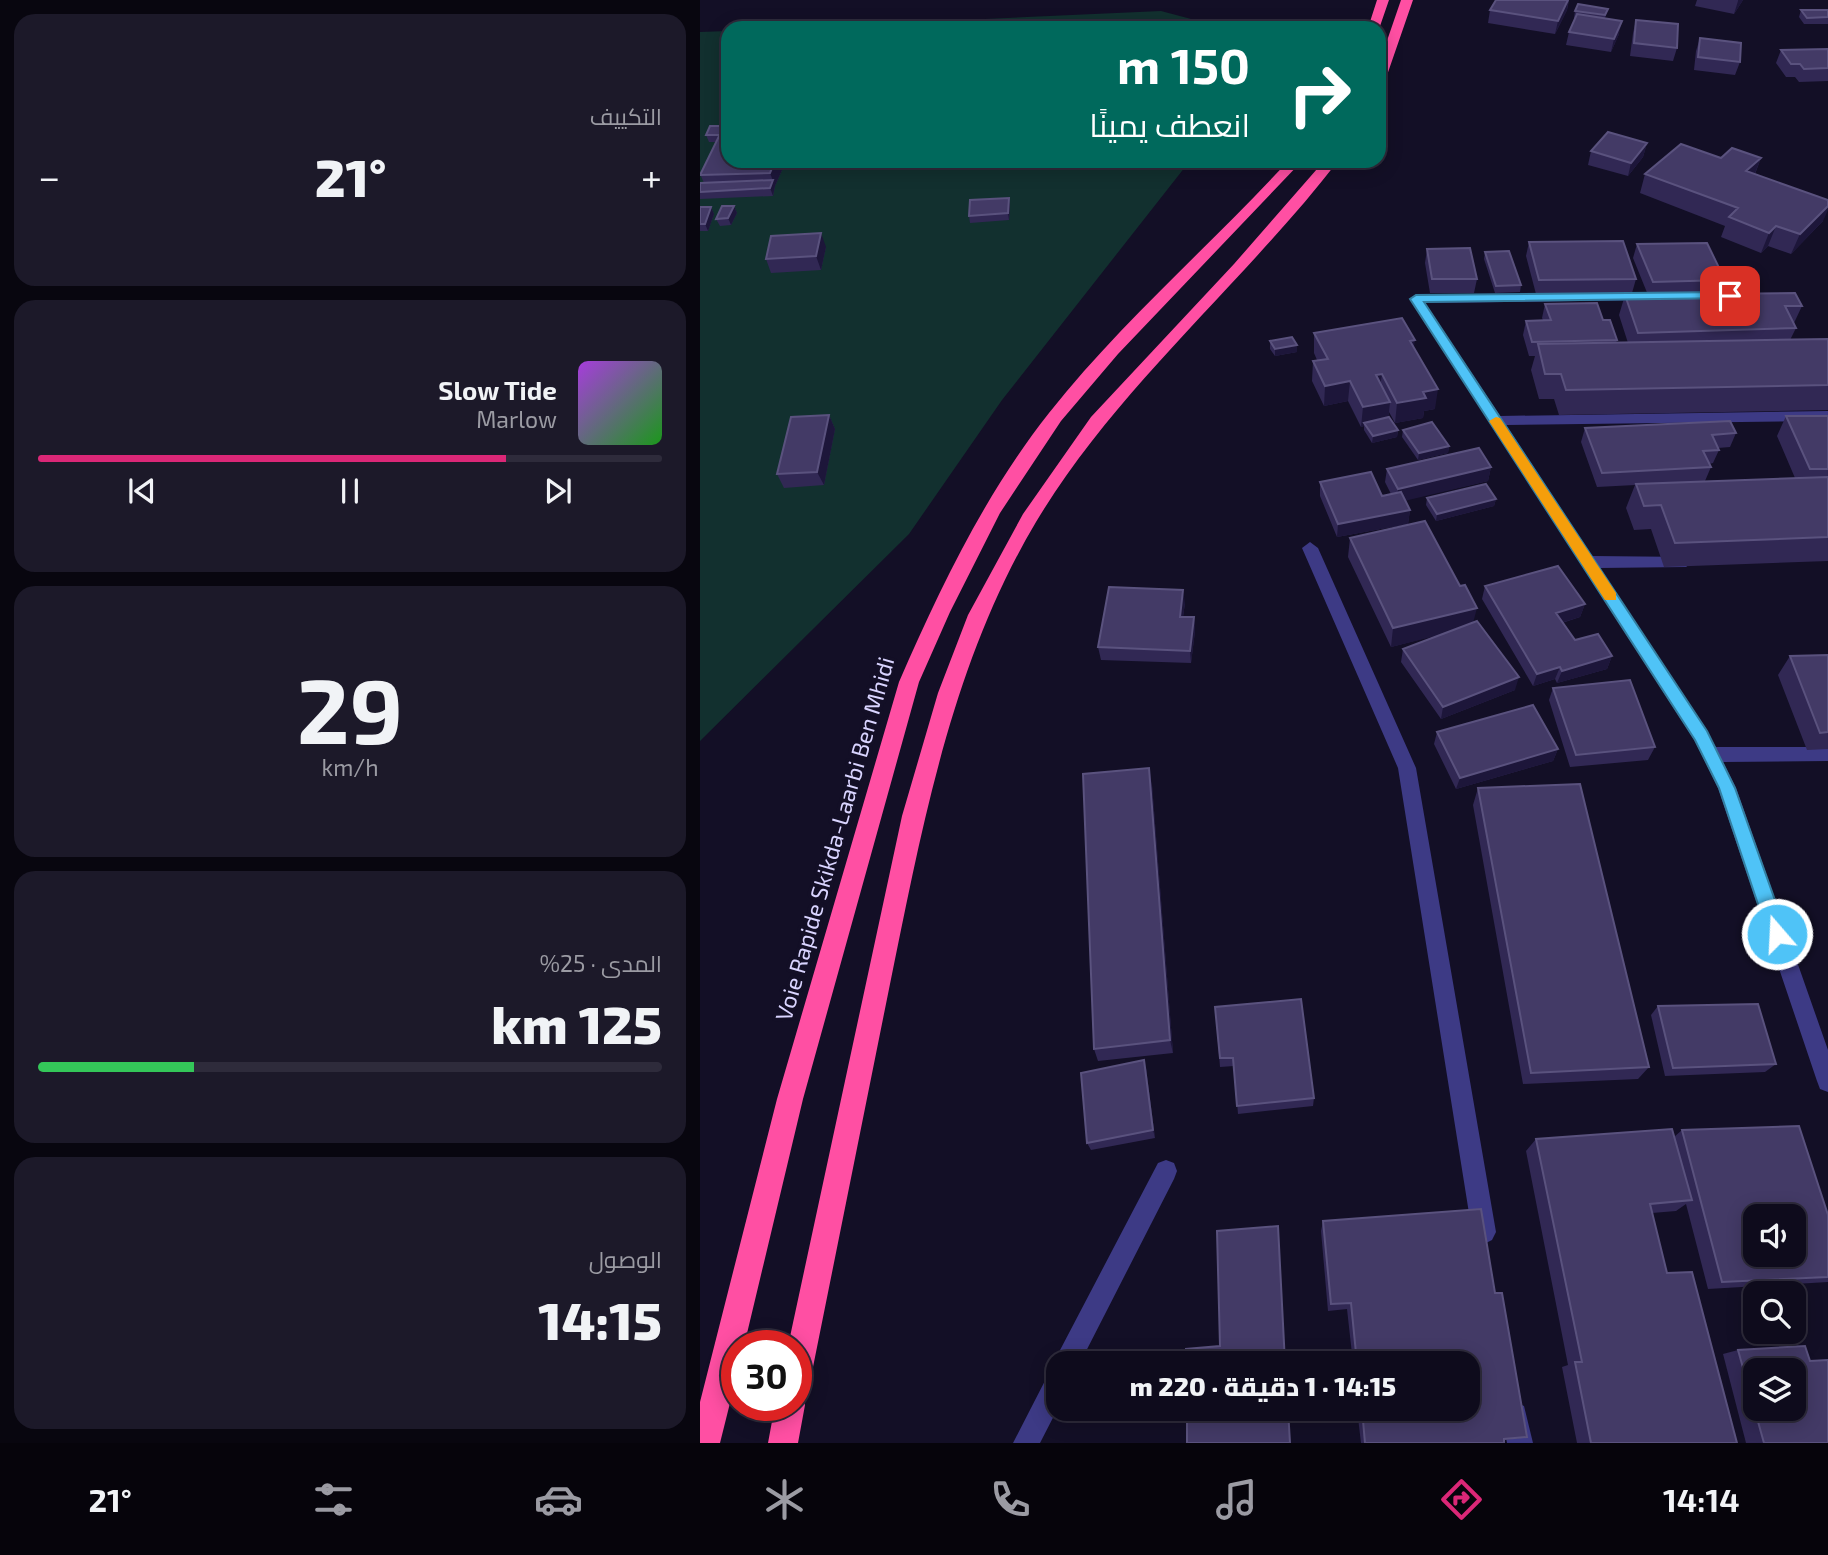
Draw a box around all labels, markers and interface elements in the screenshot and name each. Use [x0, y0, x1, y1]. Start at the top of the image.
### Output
text: 150 m [1117, 35, 1250, 94]
icon: right [1274, 49, 1365, 140]
text: التكييف [590, 102, 662, 130]
text: انعطف يمينًا [1089, 105, 1250, 143]
text: 21° [315, 145, 386, 207]
text: − [38, 153, 60, 199]
text: + [641, 153, 662, 199]
pin [1700, 266, 1760, 326]
icon: arrive [1711, 277, 1749, 315]
text: Slow Tide [438, 374, 557, 405]
text: Marlow [476, 405, 557, 433]
icon: previous [123, 472, 161, 510]
icon: pause [331, 472, 369, 510]
icon: next [539, 472, 577, 510]
text: 29 [297, 653, 403, 762]
street label: Voie Rapide Skikda-Laarbi Ben Mhidi [769, 654, 899, 1024]
text: km/h [321, 753, 379, 781]
position arrow [1740, 897, 1814, 971]
text: المدى · 25% [540, 949, 662, 977]
text: 125 km [491, 992, 662, 1054]
map controls [1743, 1204, 1806, 1421]
button: sound [1743, 1204, 1806, 1267]
text: الوصول [589, 1245, 662, 1273]
button: search [1743, 1281, 1806, 1344]
text: 14:15 [538, 1288, 662, 1350]
speed limit sign: 30 [721, 1330, 812, 1421]
button: layers [1743, 1358, 1806, 1421]
text: 14:15 · 1 دقيقة · 220 m [1130, 1370, 1396, 1401]
icon: filters [309, 1475, 358, 1524]
icon: car [534, 1475, 583, 1524]
icon: climate [760, 1475, 809, 1524]
icon: phone [986, 1475, 1035, 1524]
icon: music [1212, 1475, 1261, 1524]
icon: directions [1437, 1475, 1486, 1524]
text: 21° [88, 1480, 132, 1518]
text: 14:14 [1663, 1480, 1740, 1518]

